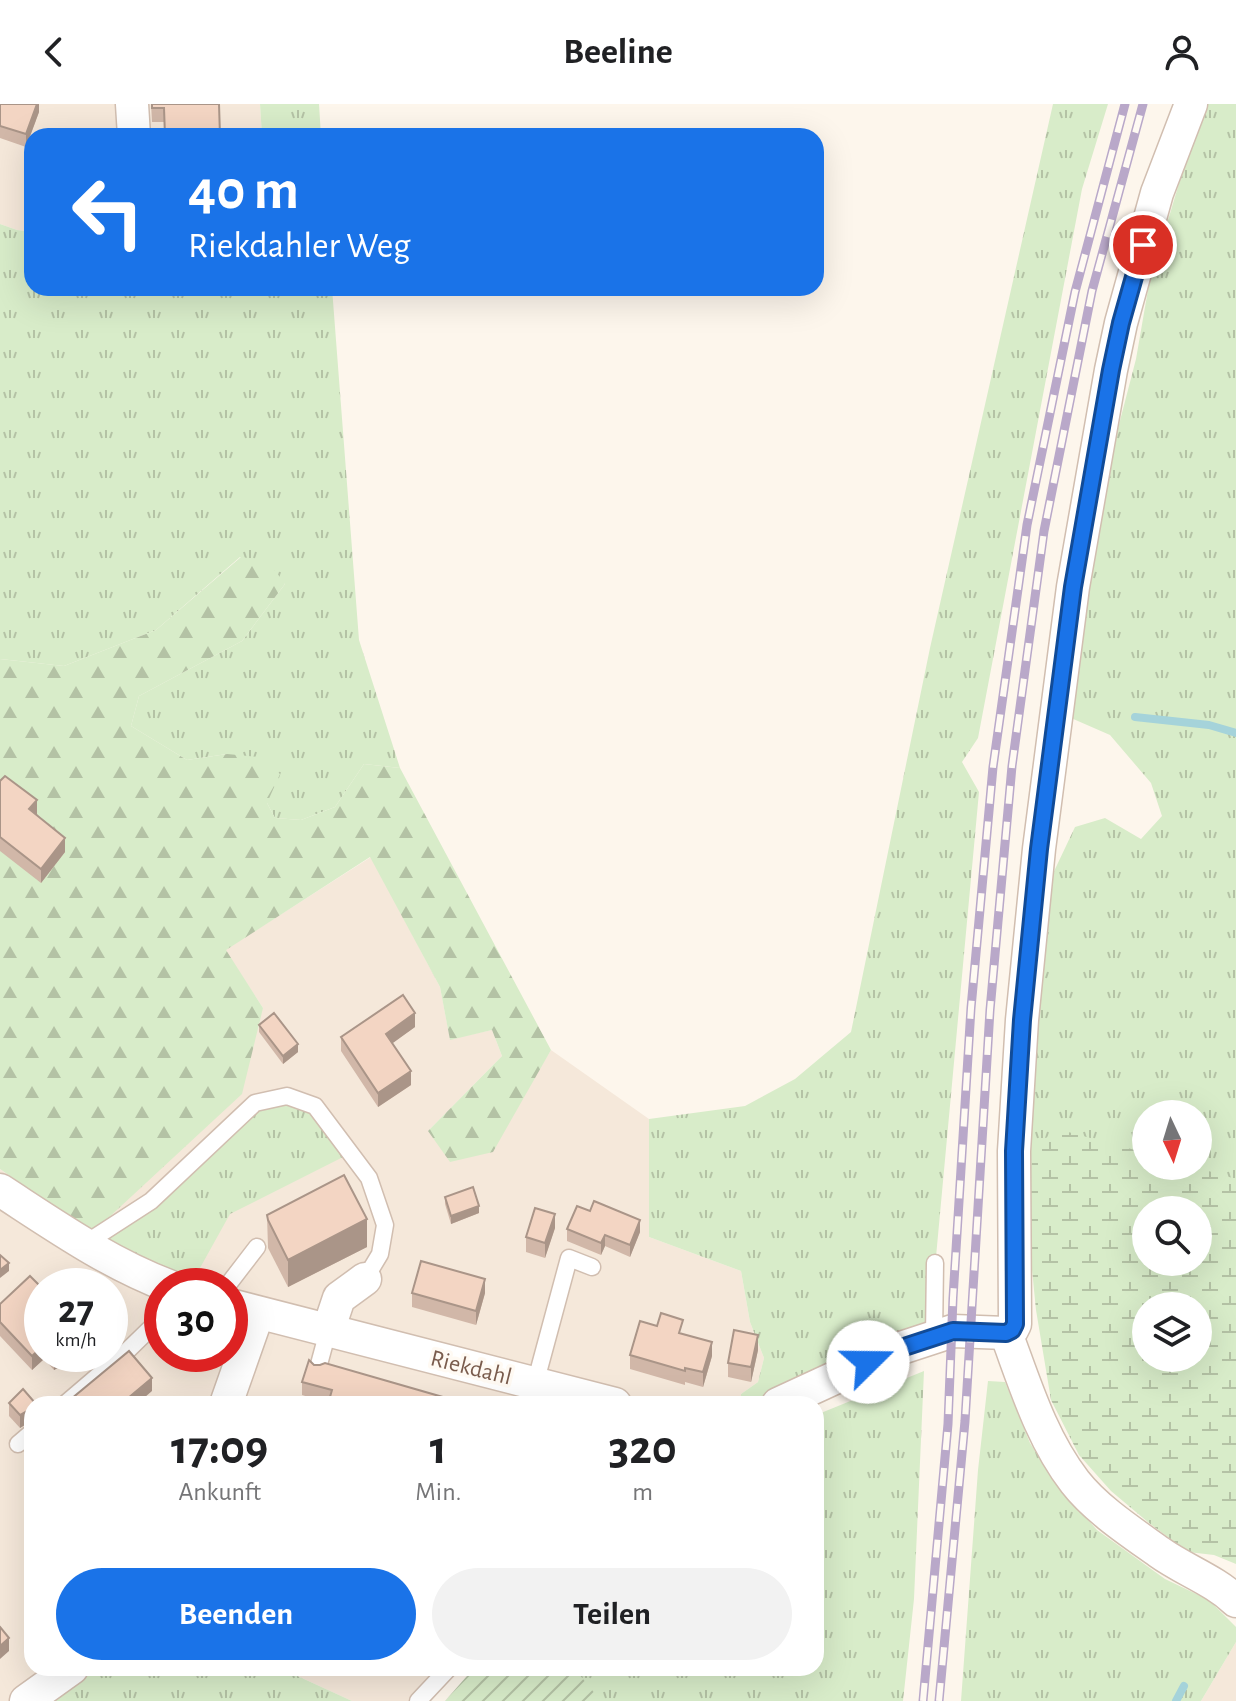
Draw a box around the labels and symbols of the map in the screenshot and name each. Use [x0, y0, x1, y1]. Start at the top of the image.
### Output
pin [1109, 211, 1177, 279]
north arrow [1132, 1100, 1212, 1180]
speed limit sign: 30 [144, 1268, 248, 1372]
position arrow [826, 1320, 910, 1404]
street label: Riekdahl [428, 1346, 514, 1390]

